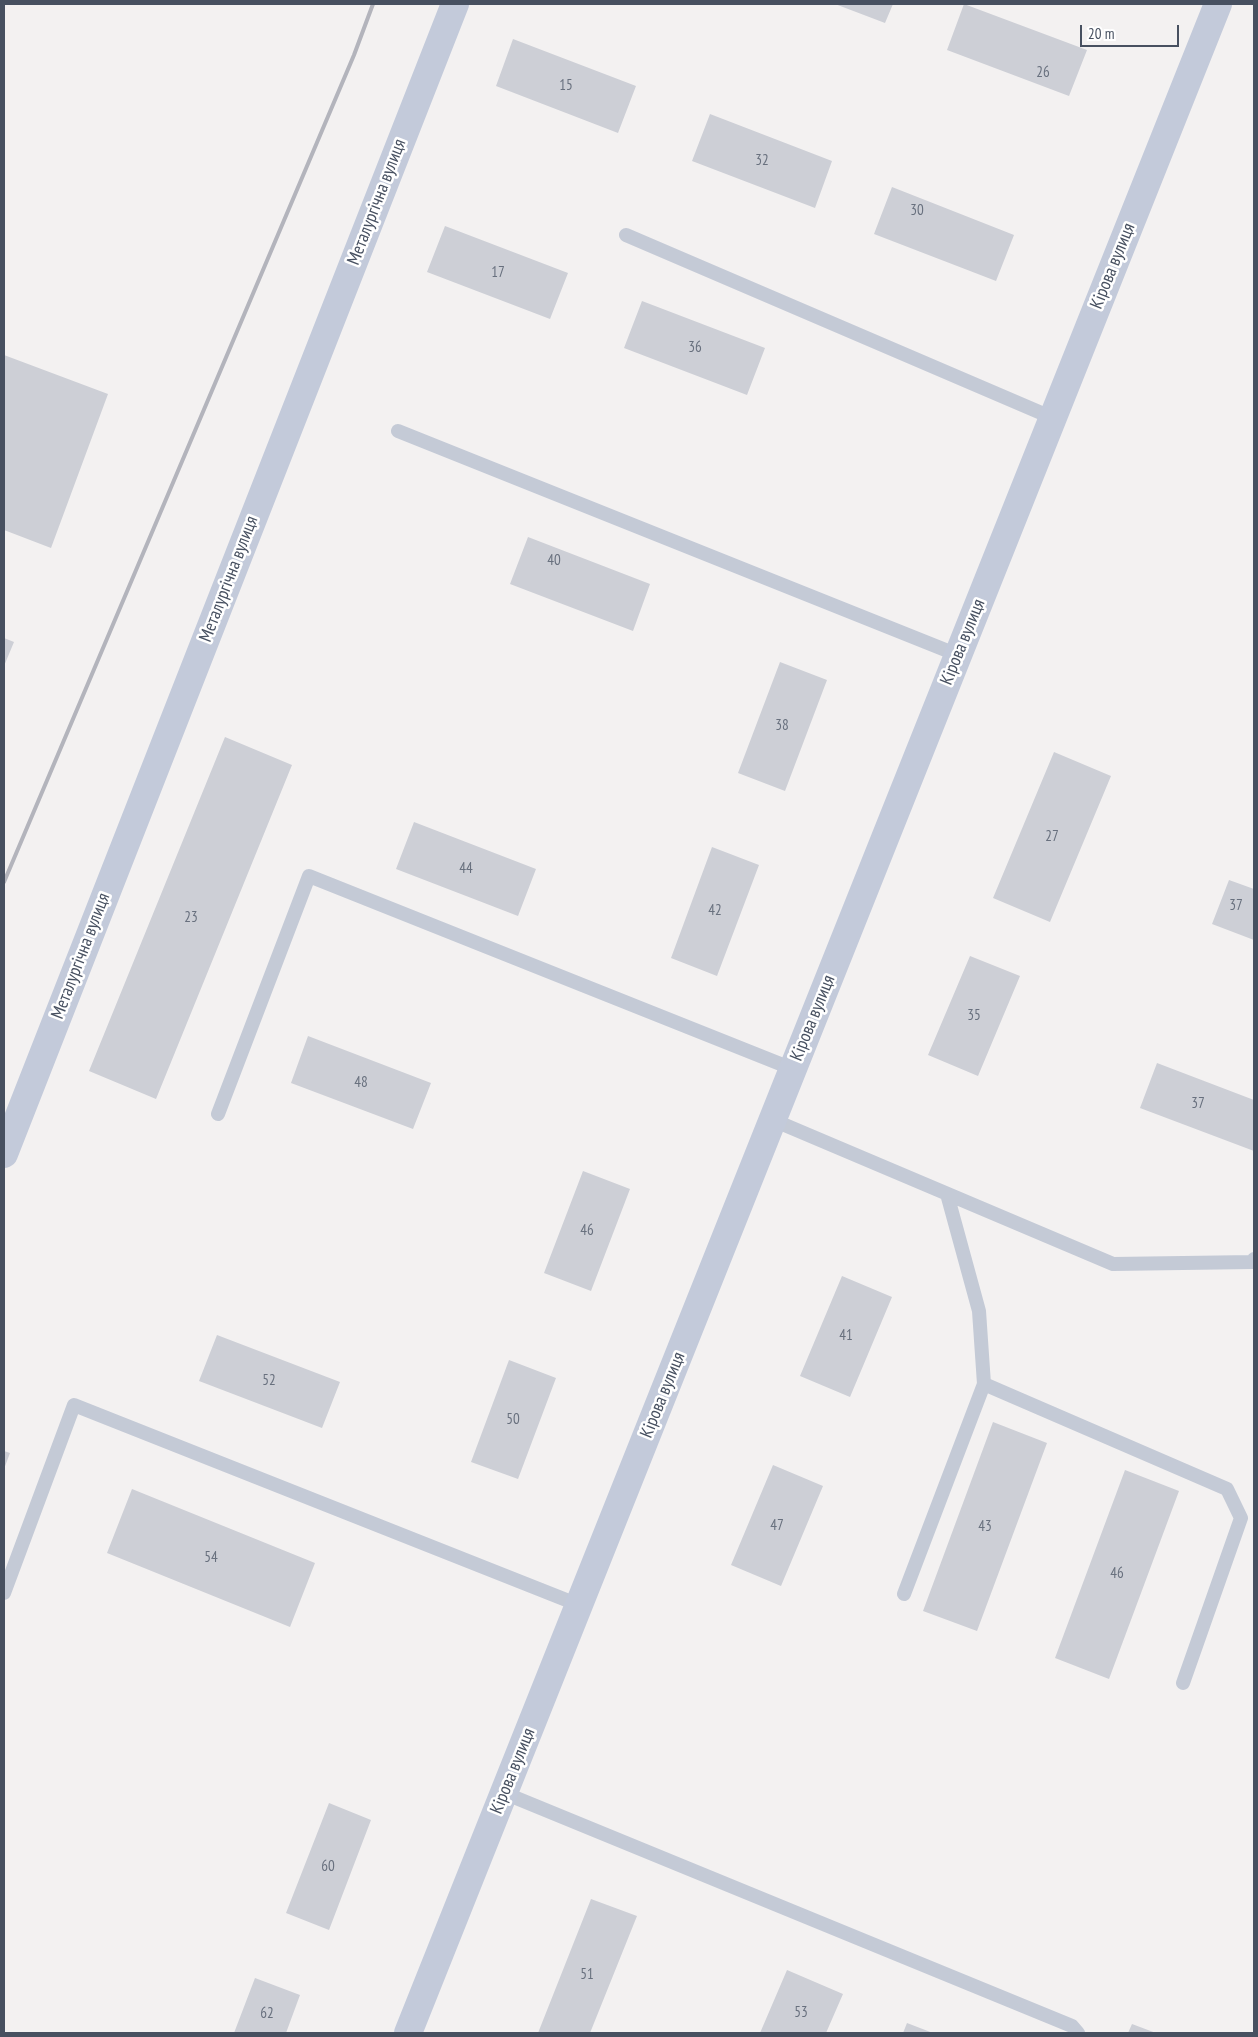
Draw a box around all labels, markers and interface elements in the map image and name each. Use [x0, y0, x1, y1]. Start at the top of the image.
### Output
scale bar [1083, 15, 1182, 47]
text: 20 m [1088, 24, 1114, 43]
house number: 26 [1036, 64, 1050, 82]
house number: 15 [559, 77, 573, 95]
street label: Металургічна вулиця [343, 136, 411, 268]
house number: 32 [755, 152, 769, 170]
house number: 30 [910, 202, 924, 220]
street label: Кірова вулиця [1086, 220, 1140, 312]
house number: 17 [491, 264, 505, 282]
house number: 36 [688, 339, 702, 357]
street label: Металургічна вулиця [195, 513, 263, 645]
house number: 40 [547, 552, 561, 570]
street label: Кірова вулиця [936, 596, 990, 688]
house number: 38 [775, 717, 789, 735]
house number: 27 [1045, 828, 1059, 846]
house number: 44 [459, 860, 473, 878]
street label: Металургічна вулиця [47, 890, 115, 1022]
house number: 37 [1229, 897, 1243, 915]
house number: 42 [708, 902, 722, 920]
house number: 23 [184, 909, 198, 927]
street label: Кірова вулиця [786, 972, 840, 1064]
house number: 35 [967, 1007, 981, 1025]
house number: 48 [354, 1074, 368, 1092]
house number: 37 [1191, 1095, 1205, 1113]
house number: 46 [580, 1222, 594, 1240]
house number: 41 [839, 1327, 853, 1345]
street label: Кірова вулиця [636, 1349, 690, 1441]
house number: 52 [262, 1372, 276, 1390]
house number: 50 [506, 1411, 520, 1429]
house number: 47 [770, 1517, 784, 1535]
house number: 43 [978, 1518, 992, 1536]
house number: 54 [204, 1549, 218, 1567]
house number: 46 [1110, 1565, 1124, 1583]
street label: Кірова вулиця [486, 1725, 540, 1817]
house number: 60 [321, 1858, 335, 1876]
house number: 51 [580, 1966, 594, 1984]
house number: 53 [794, 2004, 808, 2022]
house number: 62 [260, 2005, 274, 2023]

